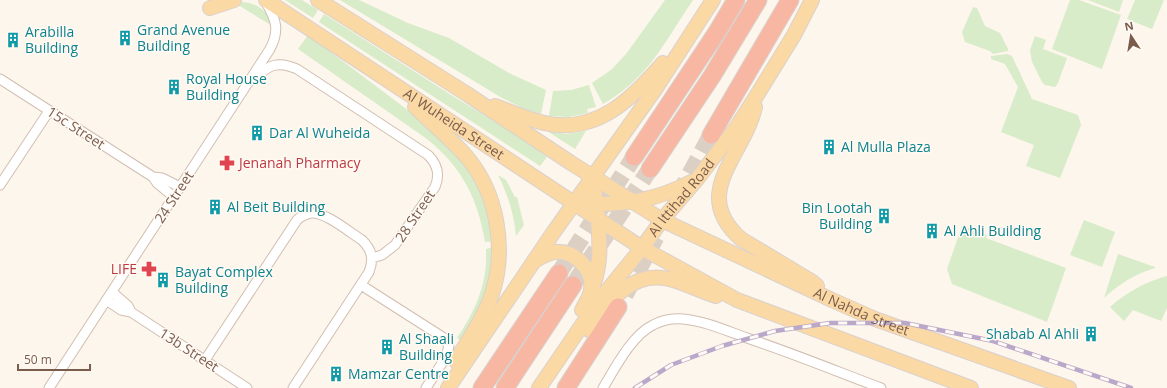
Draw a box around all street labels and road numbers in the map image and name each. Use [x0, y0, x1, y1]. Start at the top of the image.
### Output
street label: Al Wuheida Street [400, 83, 508, 164]
street label: 15c Street [44, 102, 109, 153]
street label: Al Ittihad Road [643, 154, 719, 240]
street label: 24 Street [150, 167, 198, 227]
street label: 28 Street [390, 186, 439, 245]
street label: Al Nahda Street [811, 283, 912, 339]
street label: 13b Street [156, 323, 223, 376]

